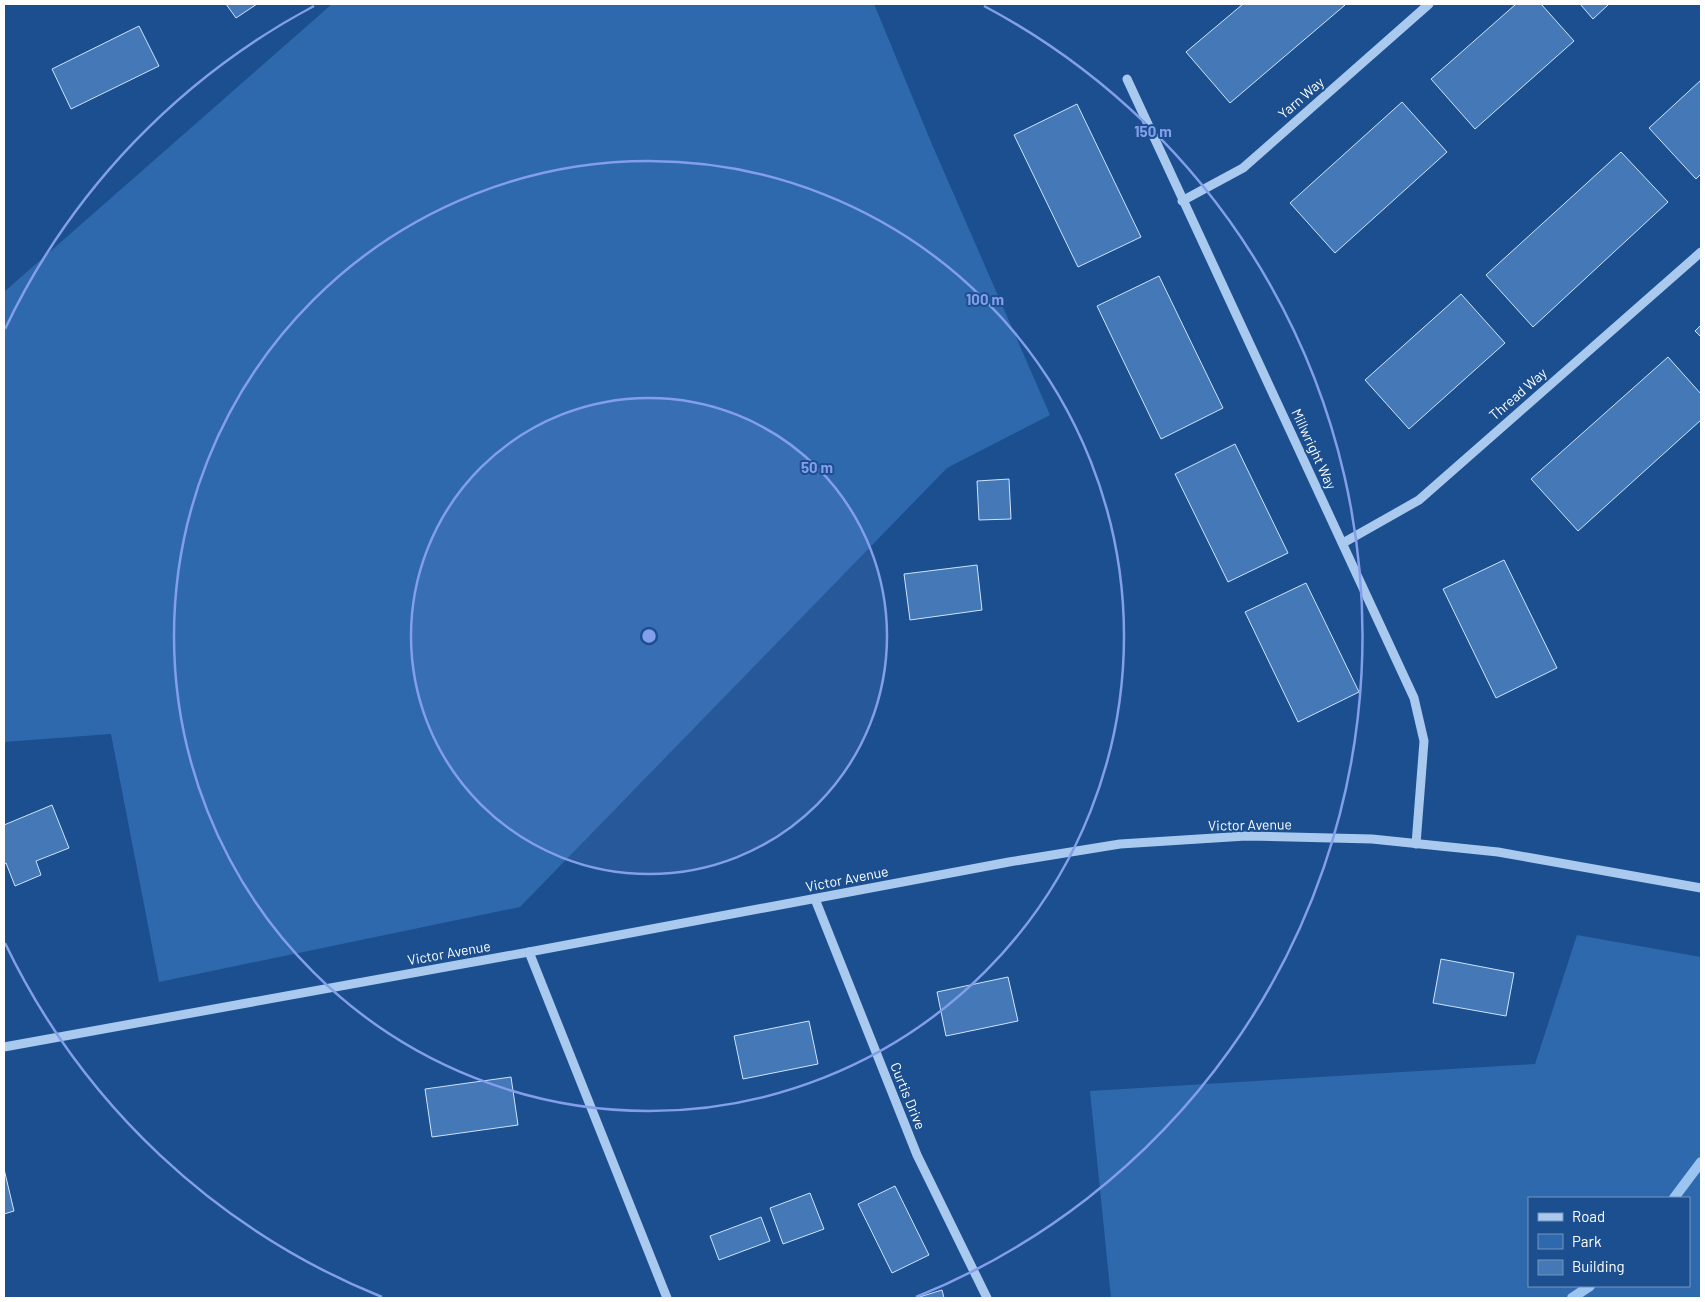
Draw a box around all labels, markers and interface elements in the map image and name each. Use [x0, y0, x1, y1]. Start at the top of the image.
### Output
street label: Yarn Way [1274, 73, 1327, 122]
text: 150 m [1134, 122, 1172, 140]
text: 100 m [966, 290, 1004, 308]
street label: Thread Way [1485, 364, 1550, 423]
street label: Millwright Way [1288, 406, 1341, 492]
text: 50 m [801, 458, 833, 476]
centre of rings [640, 627, 658, 645]
street label: Victor Avenue [1208, 815, 1292, 834]
street label: Victor Avenue [804, 862, 890, 895]
street label: Victor Avenue [406, 937, 492, 968]
street label: Curtis Drive [887, 1060, 930, 1132]
legend [1528, 1197, 1690, 1287]
text: Road [1572, 1207, 1605, 1225]
text: Park [1572, 1232, 1602, 1250]
text: Building [1572, 1257, 1625, 1275]

